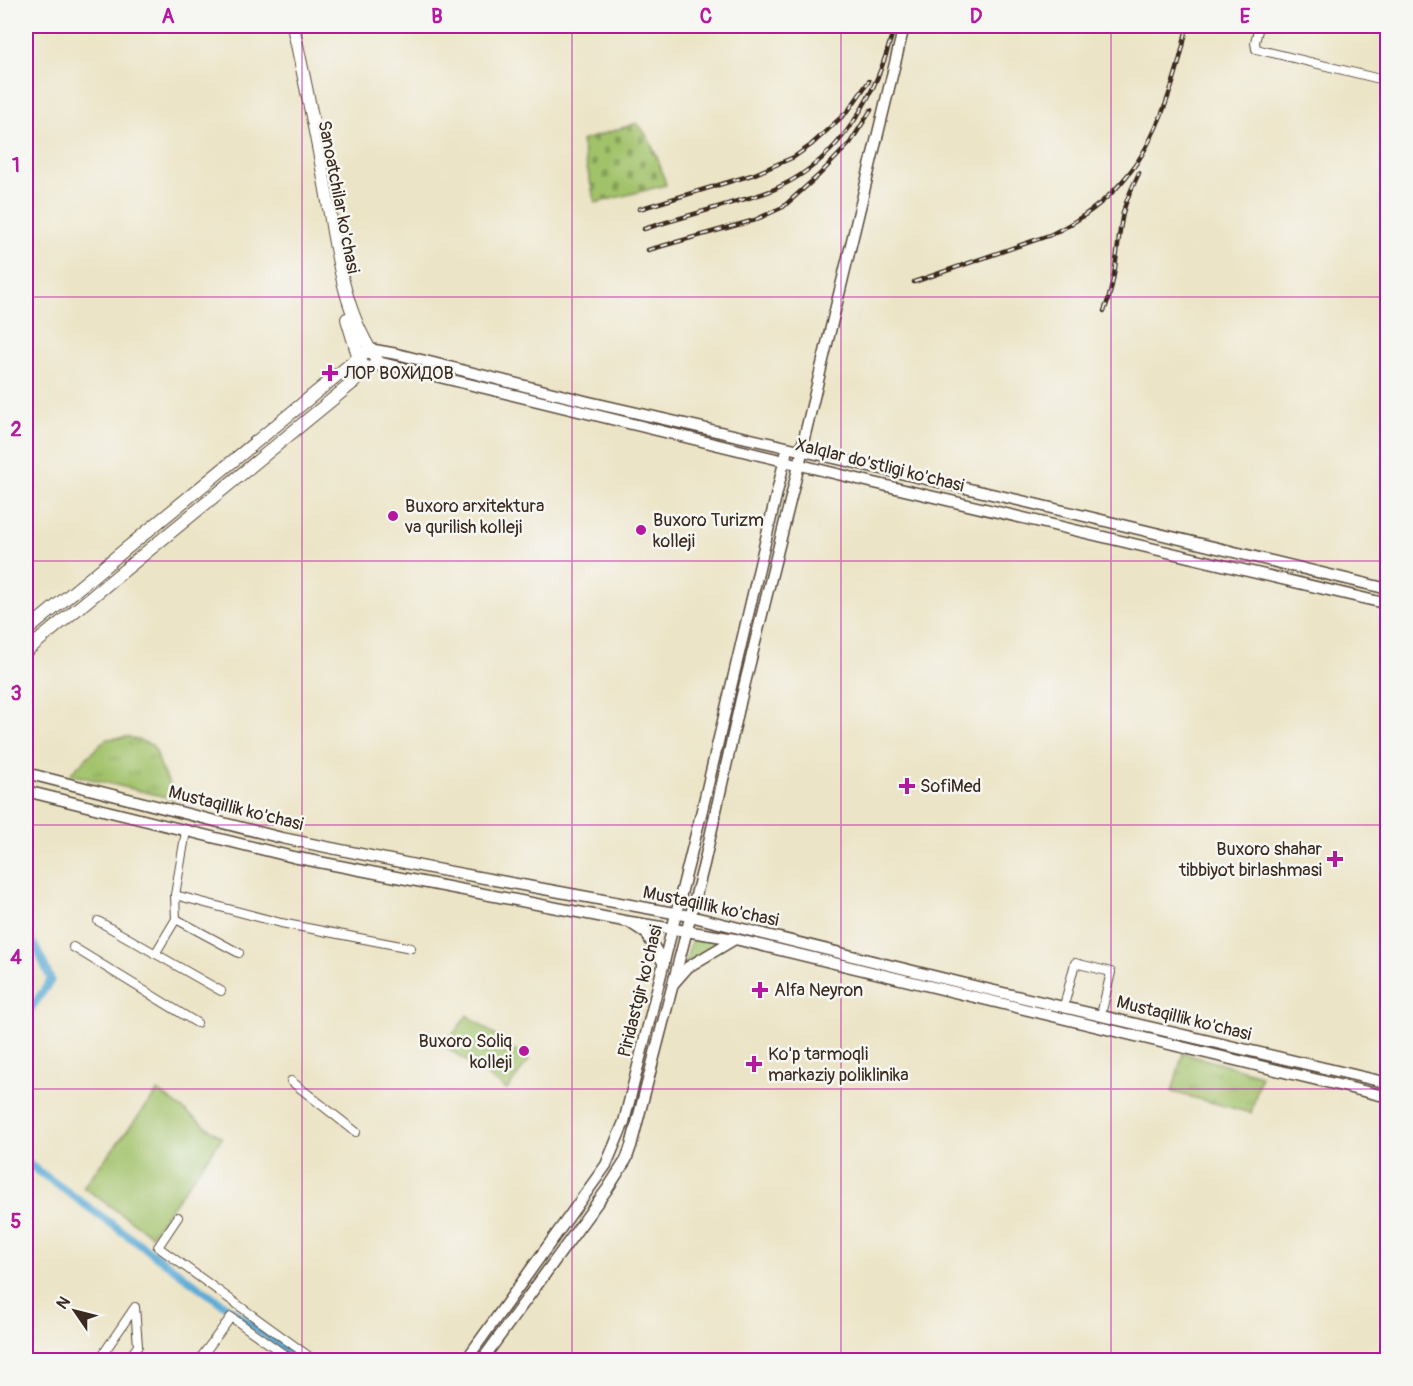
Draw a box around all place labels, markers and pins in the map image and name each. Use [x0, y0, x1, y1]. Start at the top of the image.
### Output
place label: ЛОР ВОХИДОВ [343, 362, 454, 385]
marker: ЛОР ВОХИДОВ [321, 364, 339, 382]
place label: Buxoro arxitektura va qurilish kolleji [404, 495, 544, 539]
marker: Buxoro arxitektura va qurilish kolleji [386, 509, 400, 523]
place label: Buxoro Turizm kolleji [653, 509, 764, 553]
marker: Buxoro Turizm kolleji [634, 523, 648, 537]
place label: SofiMed [920, 775, 981, 798]
marker: SofiMed [898, 777, 916, 795]
place label: Buxoro shahar tibbiyot birlashmasi [1178, 838, 1323, 882]
marker: Buxoro shahar tibbiyot birlashmasi [1326, 850, 1344, 868]
place label: Alfa Neyron [774, 979, 863, 1002]
marker: Alfa Neyron [751, 981, 769, 999]
place label: Buxoro Soliq kolleji [418, 1030, 513, 1074]
place label: Ko'p tarmoqli markaziy poliklinika [768, 1043, 909, 1087]
marker: Buxoro Soliq kolleji [517, 1044, 531, 1058]
marker: Ko'p tarmoqli markaziy poliklinika [745, 1055, 763, 1073]

